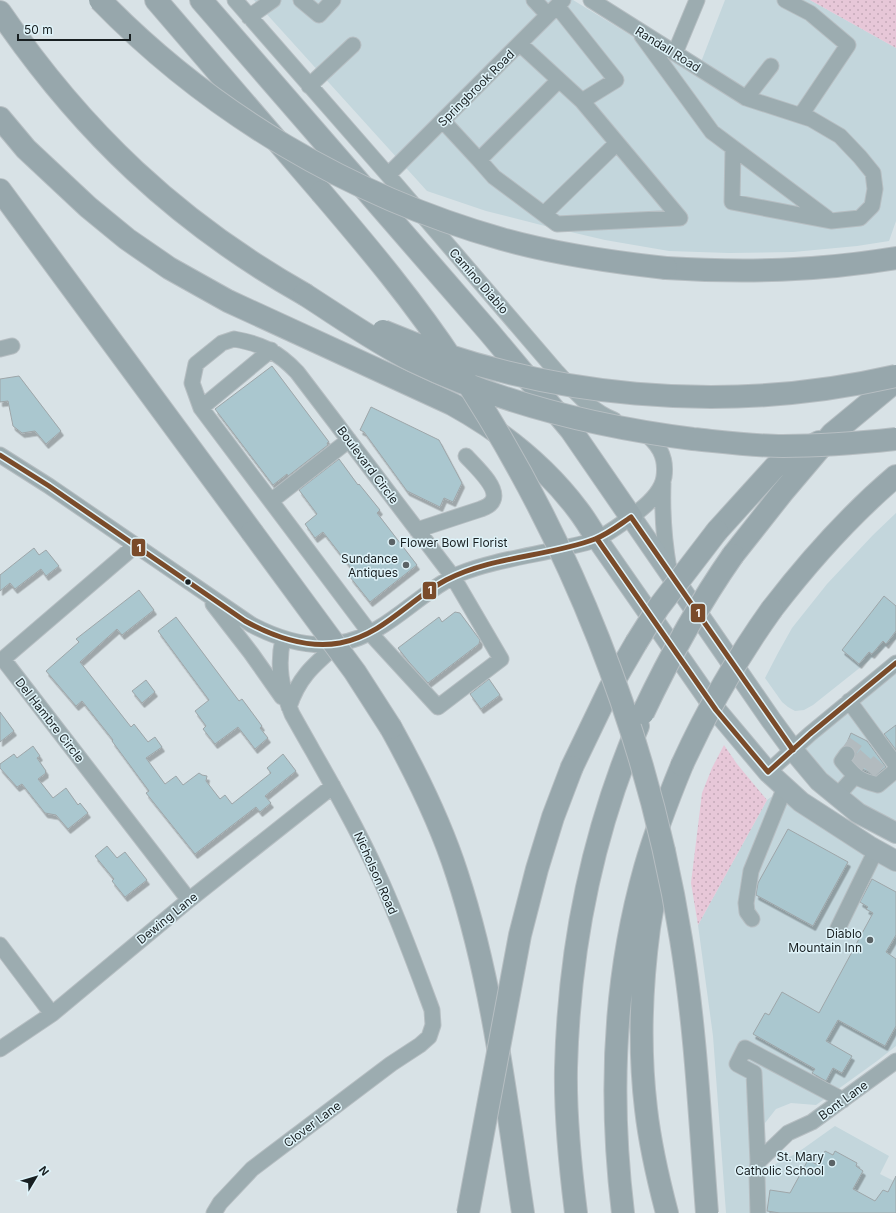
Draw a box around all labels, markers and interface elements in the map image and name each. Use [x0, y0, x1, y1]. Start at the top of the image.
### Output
scale bar [18, 16, 130, 42]
text: 50 m [24, 22, 53, 37]
street label: Randall Road [633, 23, 703, 75]
street label: Springbrook Road [435, 47, 517, 129]
street label: Camino Diablo [446, 245, 512, 317]
street label: Boulevard Circle [334, 423, 402, 507]
place label: Flower Bowl Florist [400, 535, 508, 550]
marker: Flower Bowl Florist [387, 537, 397, 547]
line badge: 1 [131, 538, 146, 557]
text: 1 [137, 541, 142, 555]
place label: Sundance Antiques [341, 551, 398, 580]
marker: Sundance Antiques [401, 560, 411, 570]
unlabelled marker [183, 577, 193, 587]
line badge: 1 [422, 581, 437, 600]
text: 1 [428, 583, 433, 597]
line badge: 1 [690, 603, 706, 623]
text: 1 [696, 606, 701, 620]
street label: Del Hambre Circle [12, 675, 88, 765]
street label: Nicholson Road [351, 829, 401, 917]
street label: Dewing Lane [134, 889, 200, 947]
place label: Diablo Mountain Inn [788, 926, 862, 955]
marker: Diablo Mountain Inn [865, 935, 875, 945]
street label: Bont Lane [816, 1077, 870, 1123]
street label: Clover Lane [280, 1098, 344, 1150]
place label: St. Mary Catholic School [735, 1149, 824, 1178]
north arrow [16, 1157, 56, 1197]
marker: St. Mary Catholic School [827, 1158, 837, 1168]
text: N [36, 1163, 52, 1178]

